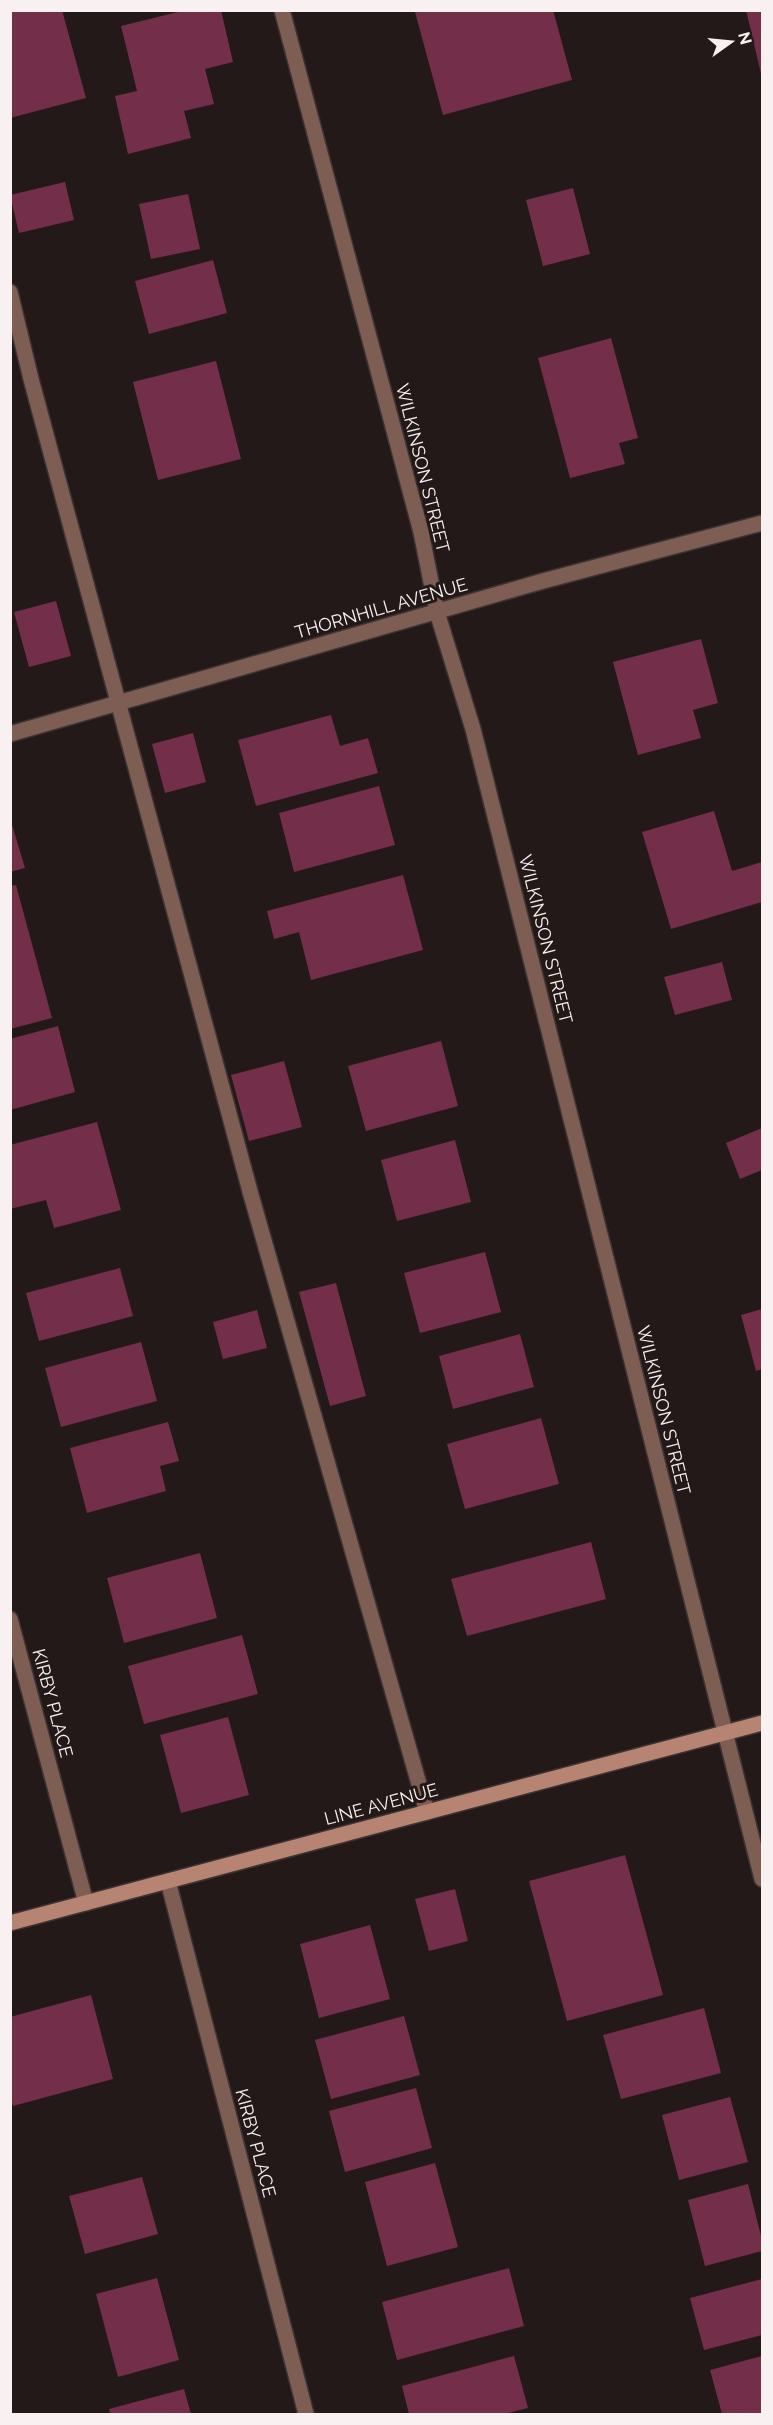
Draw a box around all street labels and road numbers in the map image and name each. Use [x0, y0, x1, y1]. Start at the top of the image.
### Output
street label: WILKINSON STREET [392, 381, 454, 555]
street label: THORNHILL AVENUE [292, 573, 470, 643]
street label: WILKINSON STREET [515, 852, 577, 1026]
street label: WILKINSON STREET [633, 1323, 695, 1497]
street label: KIRBY PLACE [28, 1646, 78, 1760]
street label: LINE AVENUE [322, 1779, 440, 1829]
street label: KIRBY PLACE [231, 2086, 281, 2200]

